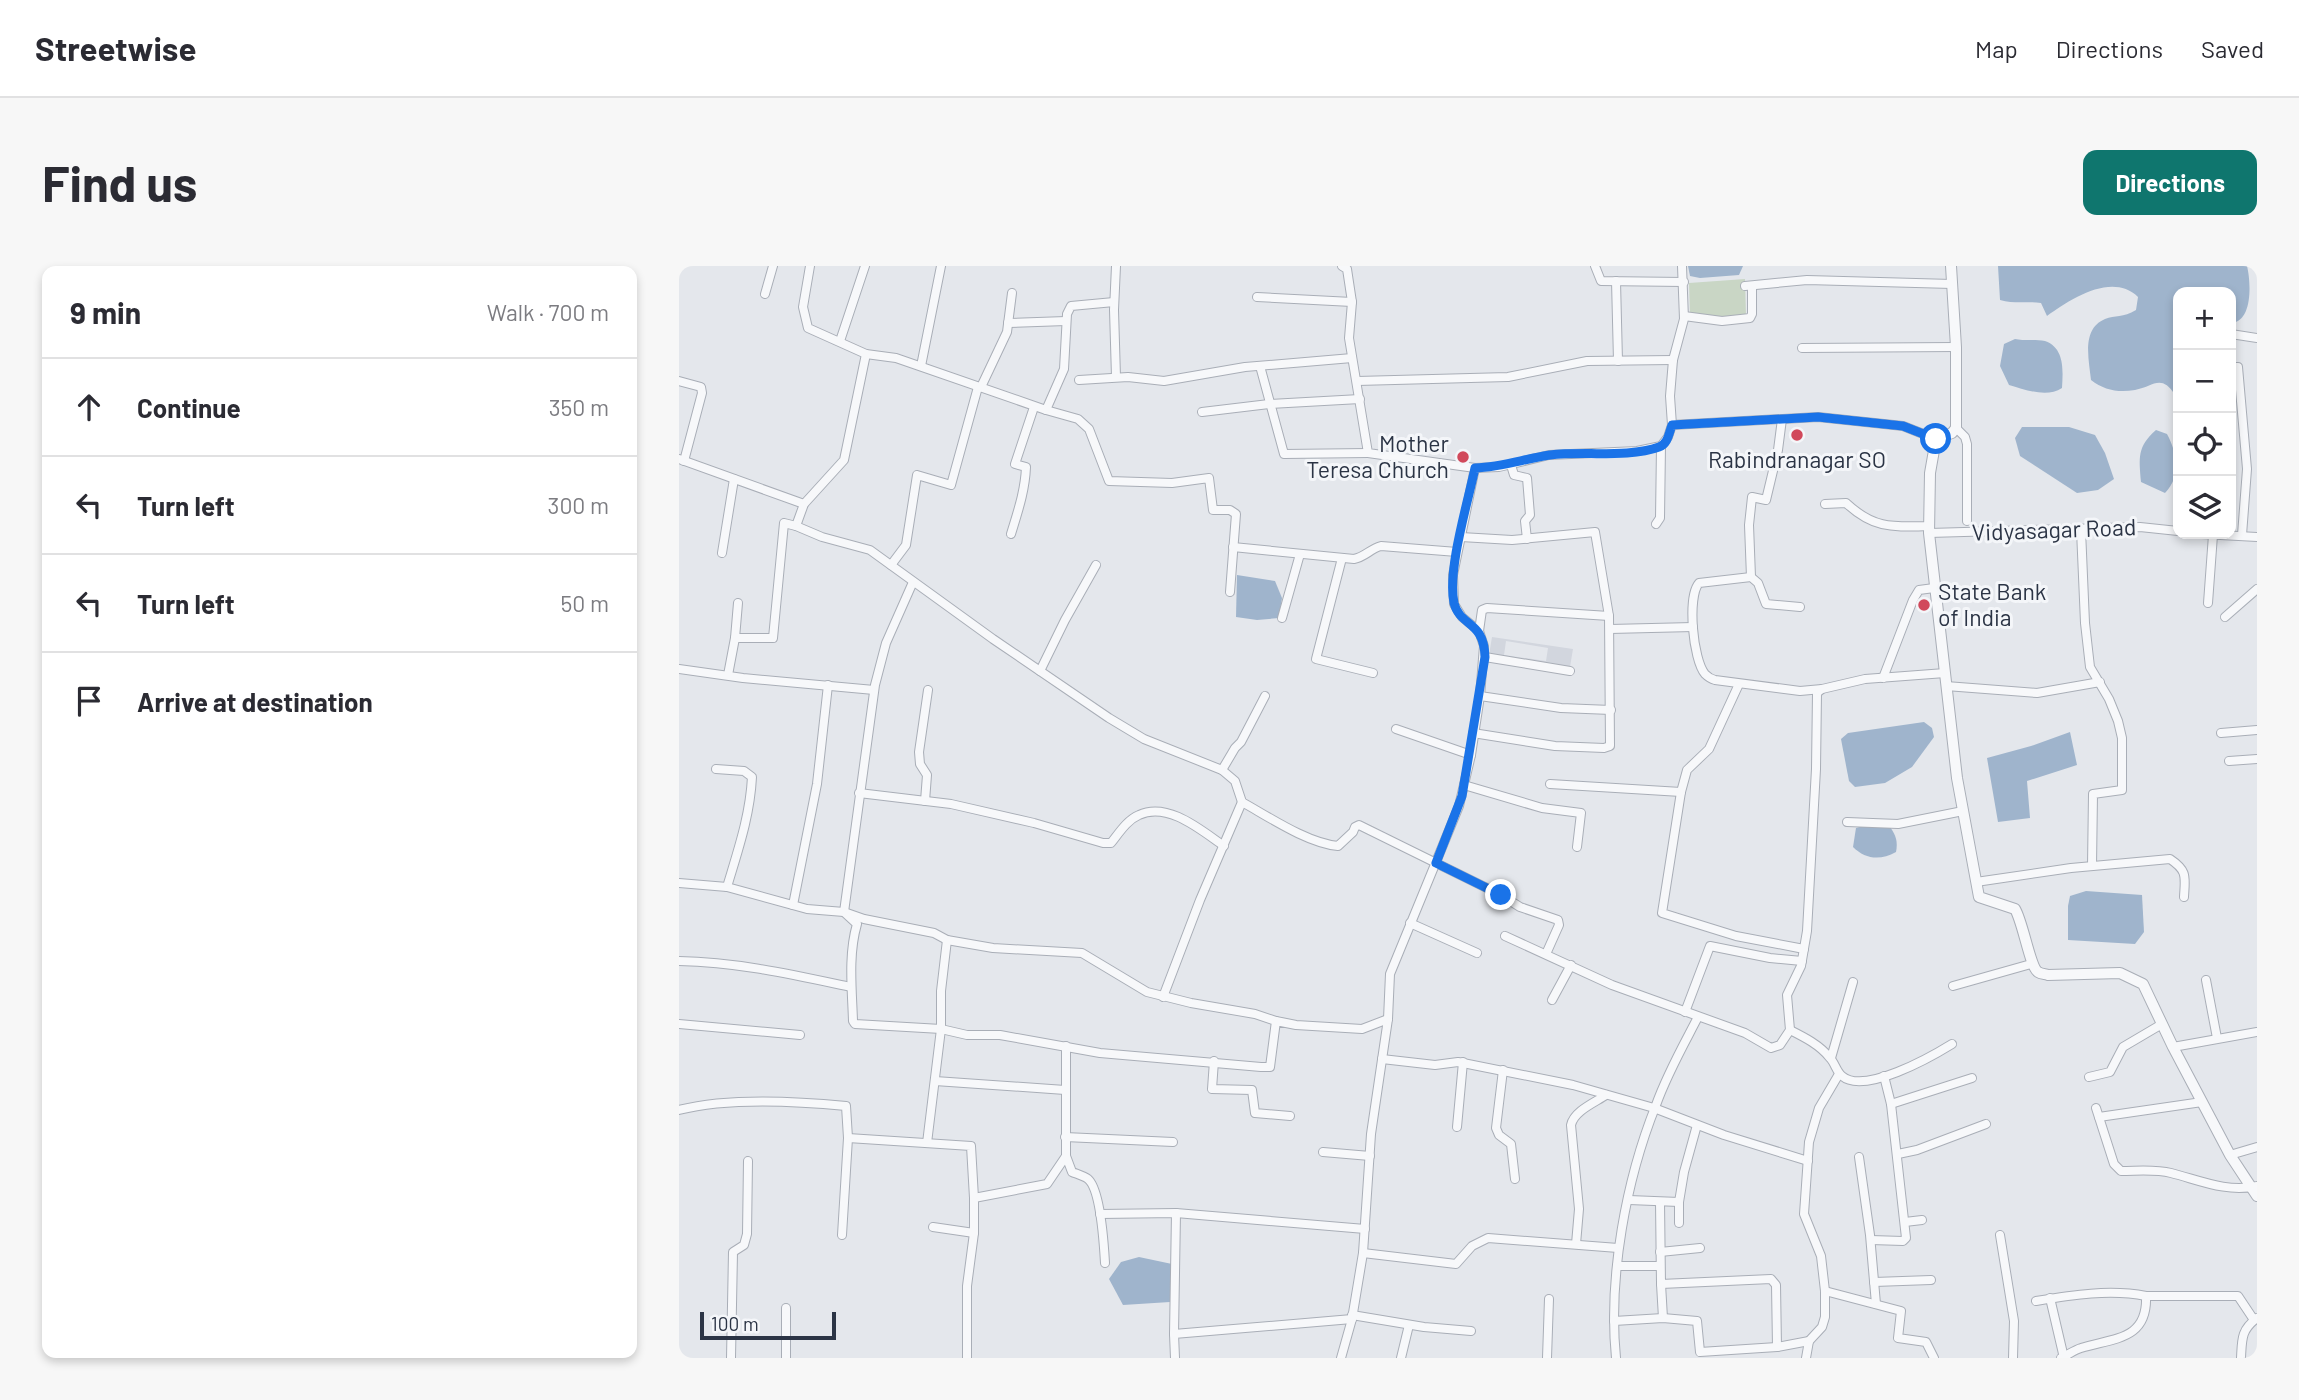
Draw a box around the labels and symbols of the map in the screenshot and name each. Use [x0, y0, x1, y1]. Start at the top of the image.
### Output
route start [1920, 423, 1951, 454]
marker: Rabindranagar SO [1789, 427, 1805, 443]
place label: Mother Teresa Church [1306, 429, 1450, 483]
place label: Rabindranagar SO [1708, 445, 1886, 473]
marker: Mother Teresa Church [1455, 449, 1471, 465]
street label: Vidyasagar Road [1971, 512, 2137, 546]
place label: State Bank of India [1938, 577, 2046, 631]
marker: State Bank of India [1916, 597, 1932, 613]
route end [1485, 879, 1516, 910]
scale bar [700, 1309, 837, 1341]

